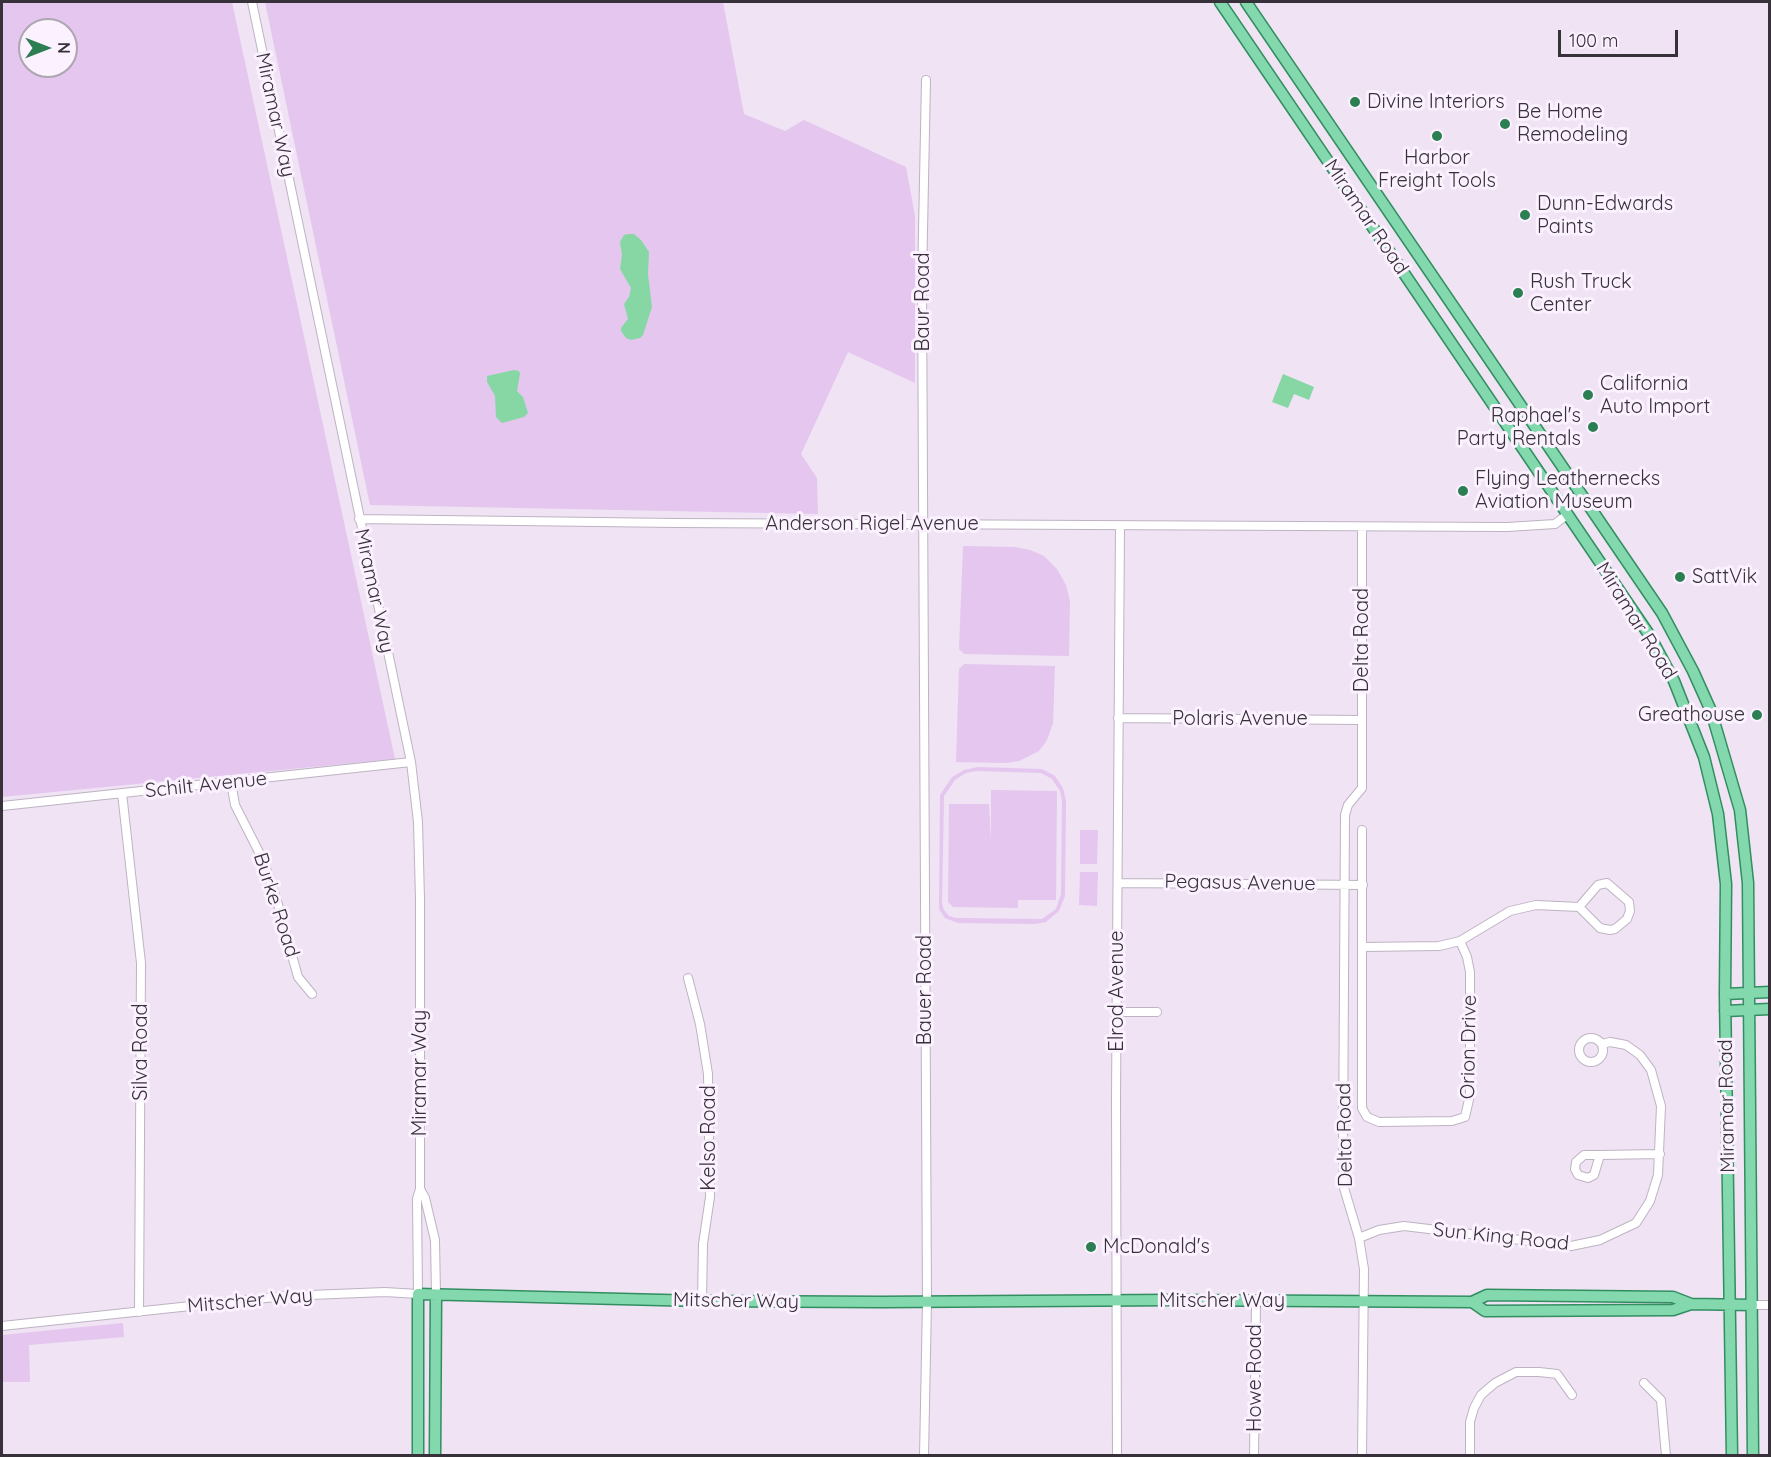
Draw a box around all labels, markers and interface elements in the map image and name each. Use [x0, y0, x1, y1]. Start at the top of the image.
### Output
north arrow [18, 18, 78, 78]
scale bar [1561, 18, 1681, 56]
text: 100 m [1569, 29, 1618, 52]
text: N [54, 42, 74, 54]
street label: Miramar Way [250, 51, 300, 179]
place label: Divine Interiors [1367, 90, 1505, 114]
marker: Divine Interiors [1348, 95, 1362, 109]
place label: Be Home Remodeling [1517, 100, 1628, 147]
marker: Be Home Remodeling [1498, 117, 1512, 131]
marker: Harbor Freight Tools [1430, 129, 1444, 143]
place label: Harbor Freight Tools [1378, 146, 1496, 193]
street label: Miramar Road [1319, 155, 1413, 279]
place label: Dunn-Edwards Paints [1537, 192, 1673, 239]
marker: Dunn-Edwards Paints [1518, 208, 1532, 222]
street label: Baur Road [911, 252, 935, 352]
place label: Rush Truck Center [1530, 270, 1632, 317]
marker: Rush Truck Center [1511, 286, 1525, 300]
place label: California Auto Import [1600, 372, 1710, 419]
marker: California Auto Import [1581, 388, 1595, 402]
place label: Raphael's Party Rentals [1457, 404, 1581, 451]
marker: Raphael's Party Rentals [1586, 420, 1600, 434]
place label: Flying Leathernecks Aviation Museum [1475, 467, 1660, 514]
marker: Flying Leathernecks Aviation Museum [1456, 484, 1470, 498]
street label: Anderson Rigel Avenue [765, 512, 979, 536]
street label: Miramar Way [349, 527, 399, 655]
street label: Miramar Road [1590, 558, 1682, 684]
place label: SattVik [1692, 565, 1757, 589]
marker: SattVik [1673, 570, 1687, 584]
street label: Delta Road [1350, 588, 1374, 692]
place label: Greathouse [1638, 703, 1745, 727]
street label: Polaris Avenue [1172, 707, 1308, 731]
marker: Greathouse [1750, 708, 1764, 722]
street label: Schilt Avenue [144, 767, 268, 803]
street label: Burke Road [248, 850, 304, 960]
street label: Pegasus Avenue [1164, 870, 1316, 896]
street label: Elrod Avenue [1105, 930, 1129, 1052]
street label: Bauer Road [913, 935, 937, 1045]
street label: Orion Drive [1456, 995, 1482, 1099]
street label: Silva Road [129, 1003, 153, 1101]
street label: Miramar Way [408, 1010, 432, 1136]
street label: Miramar Road [1714, 1039, 1740, 1173]
street label: Delta Road [1332, 1083, 1358, 1187]
street label: Kelso Road [697, 1085, 721, 1191]
street label: Sun King Road [1432, 1218, 1570, 1256]
place label: McDonald's [1103, 1235, 1210, 1259]
marker: McDonald's [1084, 1240, 1098, 1254]
street label: Mitscher Way [186, 1284, 314, 1318]
street label: Mitscher Way [673, 1288, 799, 1314]
street label: Mitscher Way [1159, 1289, 1285, 1313]
street label: Howe Road [1243, 1324, 1267, 1432]

